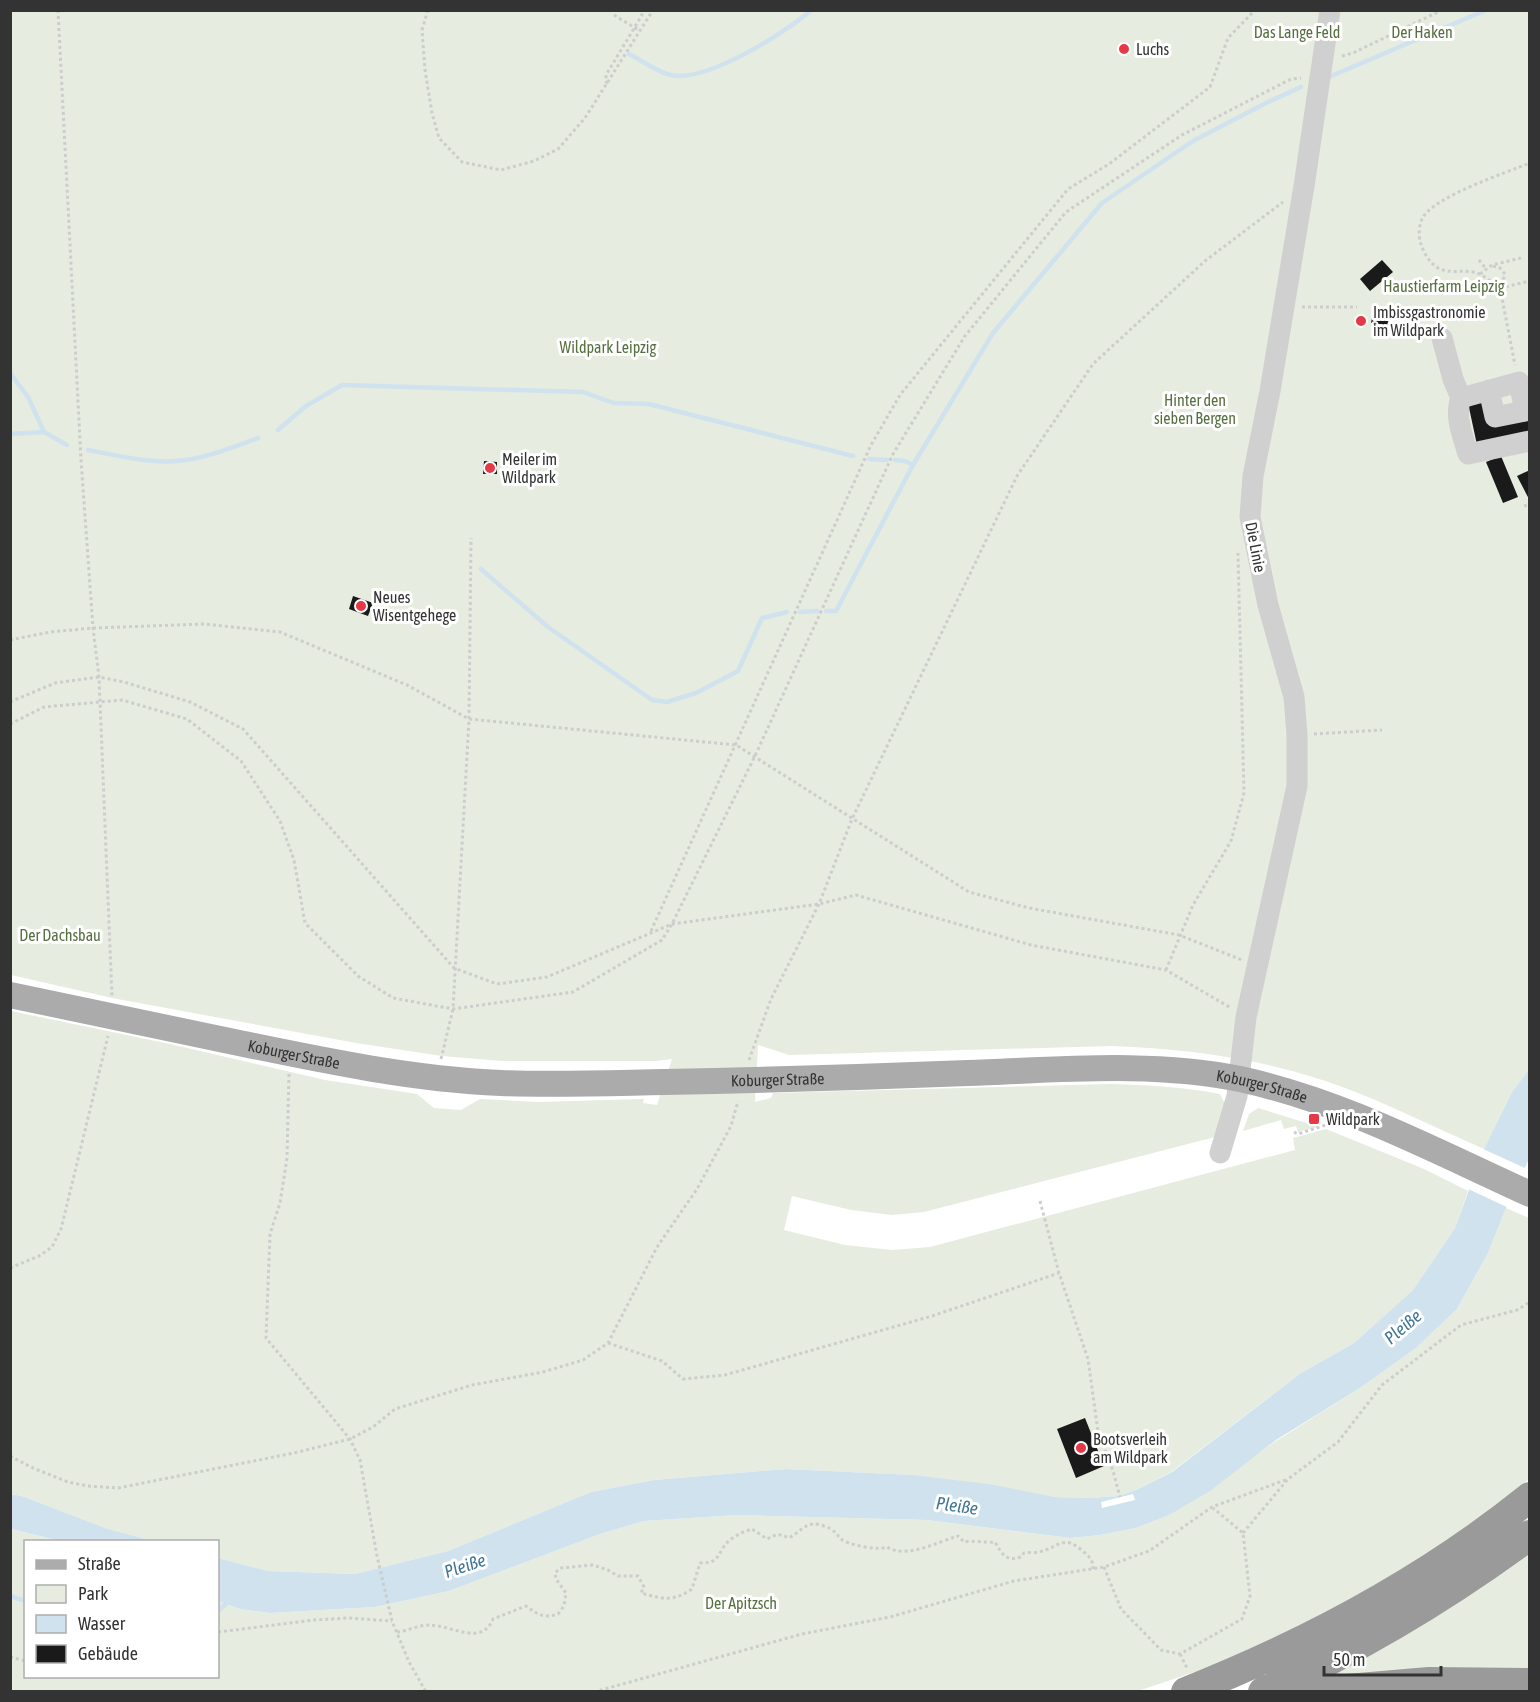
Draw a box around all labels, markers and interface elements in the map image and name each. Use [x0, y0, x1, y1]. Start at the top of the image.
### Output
park label: Das Lange Feld [1254, 23, 1340, 42]
park label: Der Haken [1391, 23, 1453, 41]
place label: Luchs [1136, 40, 1170, 58]
marker: Luchs [1117, 42, 1131, 56]
park label: Haustierfarm Leipzig [1383, 277, 1505, 296]
place label: Imbissgastronomie im Wildpark [1373, 303, 1485, 340]
marker: Imbissgastronomie im Wildpark [1354, 314, 1368, 328]
park label: Wildpark Leipzig [560, 338, 657, 357]
park label: Hinter den sieben Bergen [1154, 391, 1236, 428]
place label: Meiler im Wildpark [502, 450, 557, 487]
marker: Meiler im Wildpark [483, 461, 497, 475]
street label: Die Linie [1242, 520, 1270, 574]
place label: Neues Wisentgehege [373, 588, 456, 625]
marker: Neues Wisentgehege [354, 599, 368, 613]
park label: Der Dachsbau [19, 926, 101, 944]
street label: Koburger Straße [246, 1036, 341, 1072]
street label: Koburger Straße [1215, 1066, 1310, 1106]
street label: Koburger Straße [731, 1069, 825, 1090]
place label: Wildpark [1326, 1110, 1380, 1129]
marker: Wildpark [1307, 1112, 1321, 1126]
water label: Pleiße [1380, 1305, 1426, 1348]
place label: Bootsverleih am Wildpark [1093, 1430, 1168, 1467]
marker: Bootsverleih am Wildpark [1074, 1441, 1088, 1455]
water label: Pleiße [935, 1492, 979, 1519]
legend [24, 1540, 219, 1678]
water label: Pleiße [442, 1549, 488, 1582]
text: Straße [78, 1553, 121, 1574]
text: Park [78, 1583, 108, 1604]
park label: Der Apitzsch [705, 1594, 777, 1613]
text: Wasser [78, 1613, 126, 1634]
scale bar [1324, 1639, 1441, 1677]
text: Gebäude [78, 1643, 138, 1664]
text: 50 m [1333, 1649, 1365, 1670]

